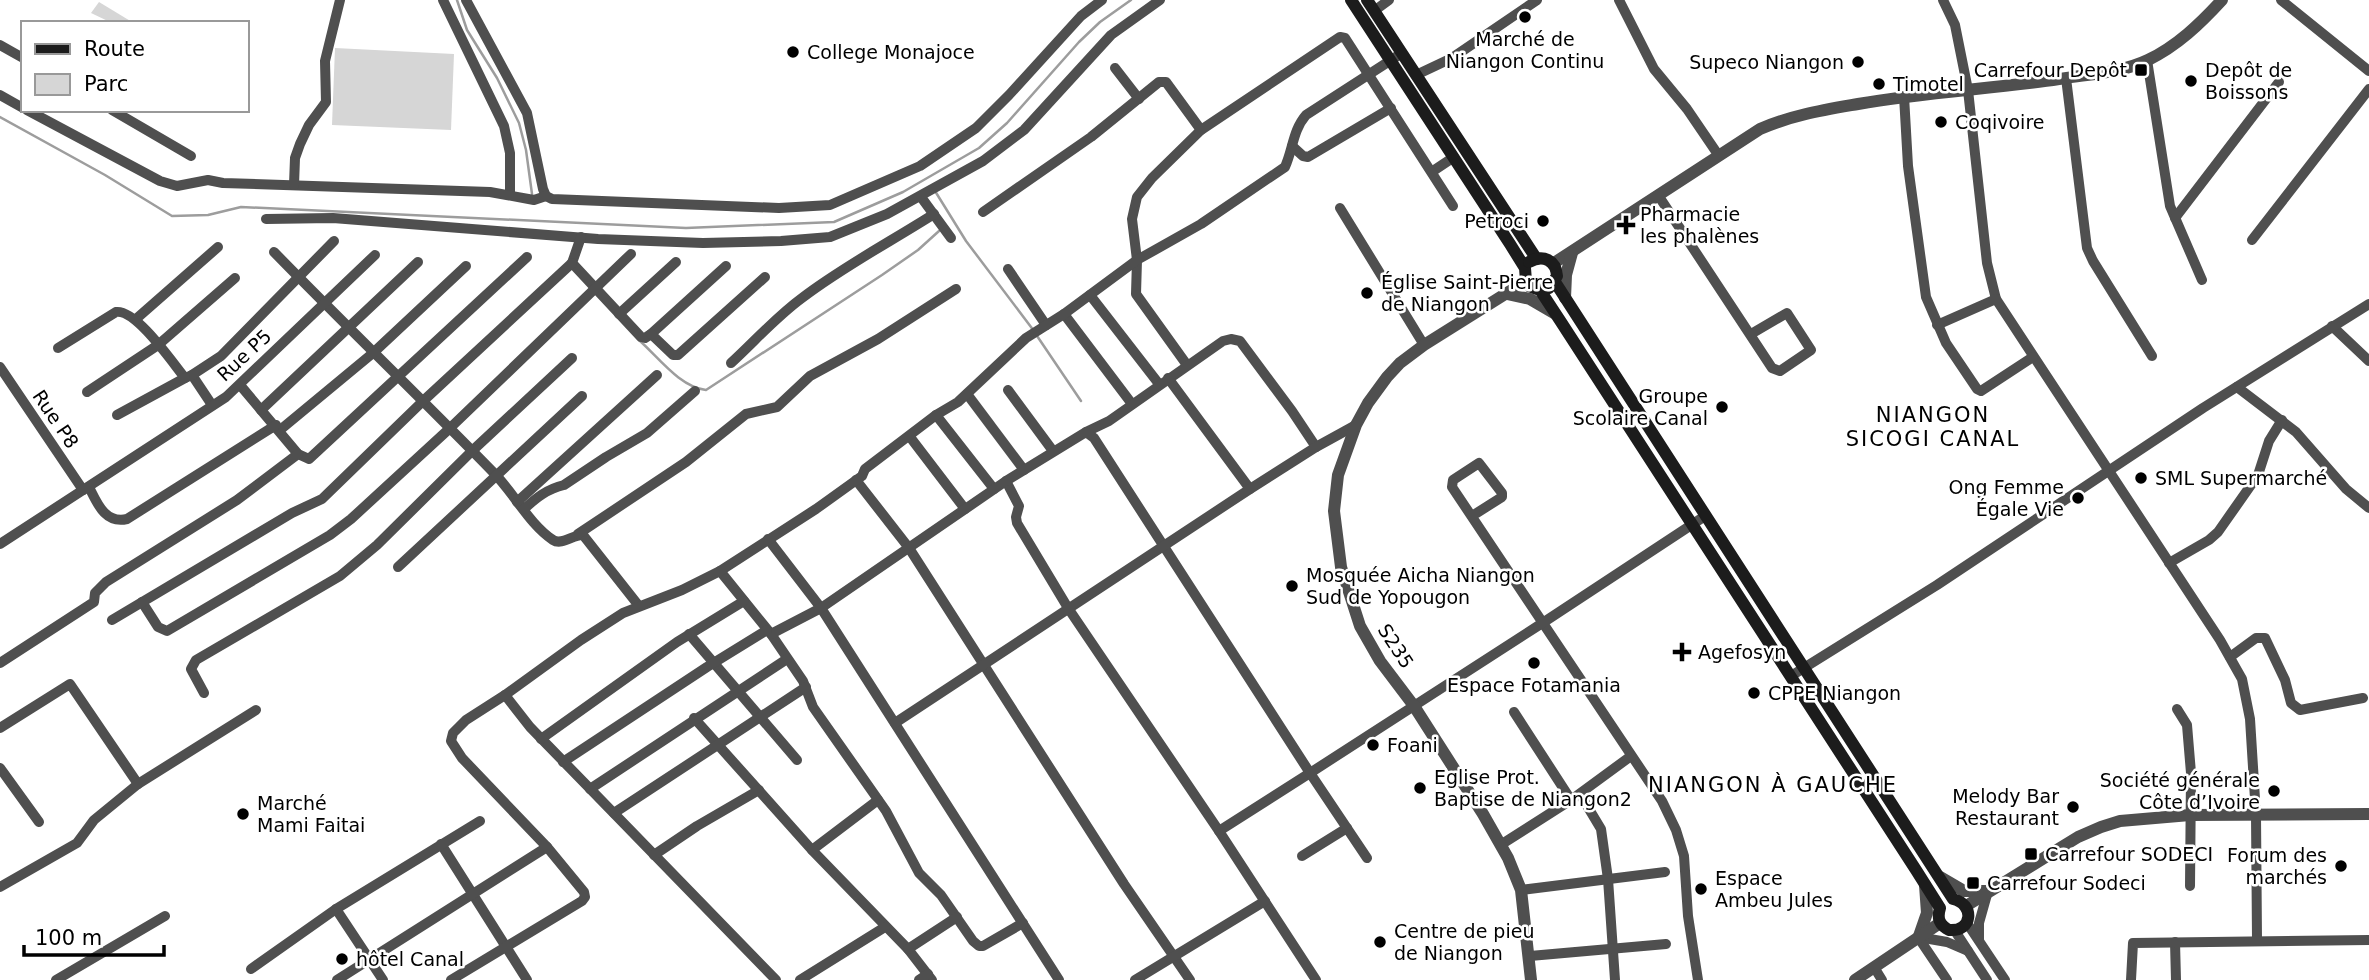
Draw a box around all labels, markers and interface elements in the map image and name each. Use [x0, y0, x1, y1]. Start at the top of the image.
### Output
marker: Marché de Niangon Continu [1517, 9, 1533, 25]
legend [21, 21, 248, 112]
place label: Marché de Niangon Continu [1446, 28, 1604, 72]
text: Route [84, 37, 145, 61]
place label: College Monajoce [807, 41, 975, 63]
marker: College Monajoce [785, 44, 801, 60]
place label: Supeco Niangon [1689, 51, 1844, 73]
marker: Supeco Niangon [1850, 54, 1866, 70]
place label: Carrefour Depôt [1974, 59, 2127, 81]
place label: Depôt de Boissons [2205, 59, 2292, 103]
marker: Carrefour Depôt [2133, 62, 2149, 78]
text: Parc [84, 72, 128, 96]
place label: Timotel [1892, 73, 1964, 95]
marker: Depôt de Boissons [2183, 73, 2199, 89]
marker: Timotel [1871, 76, 1887, 92]
place label: Coqivoire [1955, 111, 2044, 133]
marker: Coqivoire [1933, 114, 1949, 130]
place label: Pharmacie les phalènes [1640, 203, 1759, 247]
place label: Petroci [1464, 210, 1529, 232]
marker: Petroci [1535, 213, 1551, 229]
marker: Pharmacie les phalènes [1618, 217, 1634, 233]
place label: Église Saint-Pierre de Niangon [1381, 271, 1553, 315]
marker: Église Saint-Pierre de Niangon [1359, 285, 1375, 301]
street label: Rue P5 [212, 325, 276, 385]
place label: Groupe Scolaire Canal [1573, 385, 1708, 429]
street label: Rue P8 [29, 386, 83, 452]
marker: Groupe Scolaire Canal [1714, 399, 1730, 415]
district label: NIANGON SICOGI CANAL [1846, 403, 2020, 451]
place label: SML Supermarché [2155, 467, 2327, 489]
marker: SML Supermarché [2133, 470, 2149, 486]
place label: Ong Femme Égale Vie [1949, 476, 2064, 520]
marker: Ong Femme Égale Vie [2070, 490, 2086, 506]
place label: Mosquée Aicha Niangon Sud de Yopougon [1306, 564, 1535, 608]
marker: Mosquée Aicha Niangon Sud de Yopougon [1284, 578, 1300, 594]
street label: S235 [1374, 620, 1418, 672]
place label: Agefosyn [1698, 641, 1786, 663]
marker: Agefosyn [1672, 642, 1692, 662]
marker: Espace Fotamania [1526, 655, 1542, 671]
place label: Espace Fotamania [1447, 674, 1621, 696]
place label: CPPE Niangon [1768, 682, 1901, 704]
marker: CPPE Niangon [1746, 685, 1762, 701]
place label: Foani [1387, 734, 1438, 756]
marker: Foani [1365, 737, 1381, 753]
place label: Eglise Prot. Baptise de Niangon2 [1434, 766, 1632, 810]
place label: Société générale Côte d’Ivoire [2100, 769, 2260, 813]
district label: NIANGON À GAUCHE [1648, 772, 1898, 797]
marker: Eglise Prot. Baptise de Niangon2 [1412, 780, 1428, 796]
marker: Société générale Côte d’Ivoire [2266, 783, 2282, 799]
place label: Melody Bar Restaurant [1952, 785, 2059, 829]
place label: Marché Mami Faitai [257, 792, 365, 836]
marker: Melody Bar Restaurant [2065, 799, 2081, 815]
marker: Marché Mami Faitai [235, 806, 251, 822]
place label: Carrefour SODECI [2045, 843, 2213, 865]
place label: Forum des marchés [2227, 844, 2327, 888]
marker: Carrefour SODECI [2023, 846, 2039, 862]
marker: Forum des marchés [2333, 858, 2349, 874]
place label: Espace Ambeu Jules [1715, 867, 1833, 911]
place label: Carrefour Sodeci [1987, 872, 2146, 894]
marker: Carrefour Sodeci [1965, 875, 1981, 891]
marker: Espace Ambeu Jules [1693, 881, 1709, 897]
scale bar [24, 914, 164, 958]
place label: Centre de pieu de Niangon [1394, 920, 1534, 964]
text: 100 m [35, 926, 102, 950]
marker: Centre de pieu de Niangon [1372, 934, 1388, 950]
place label: hôtel Canal [356, 948, 464, 970]
marker: hôtel Canal [334, 951, 350, 967]

